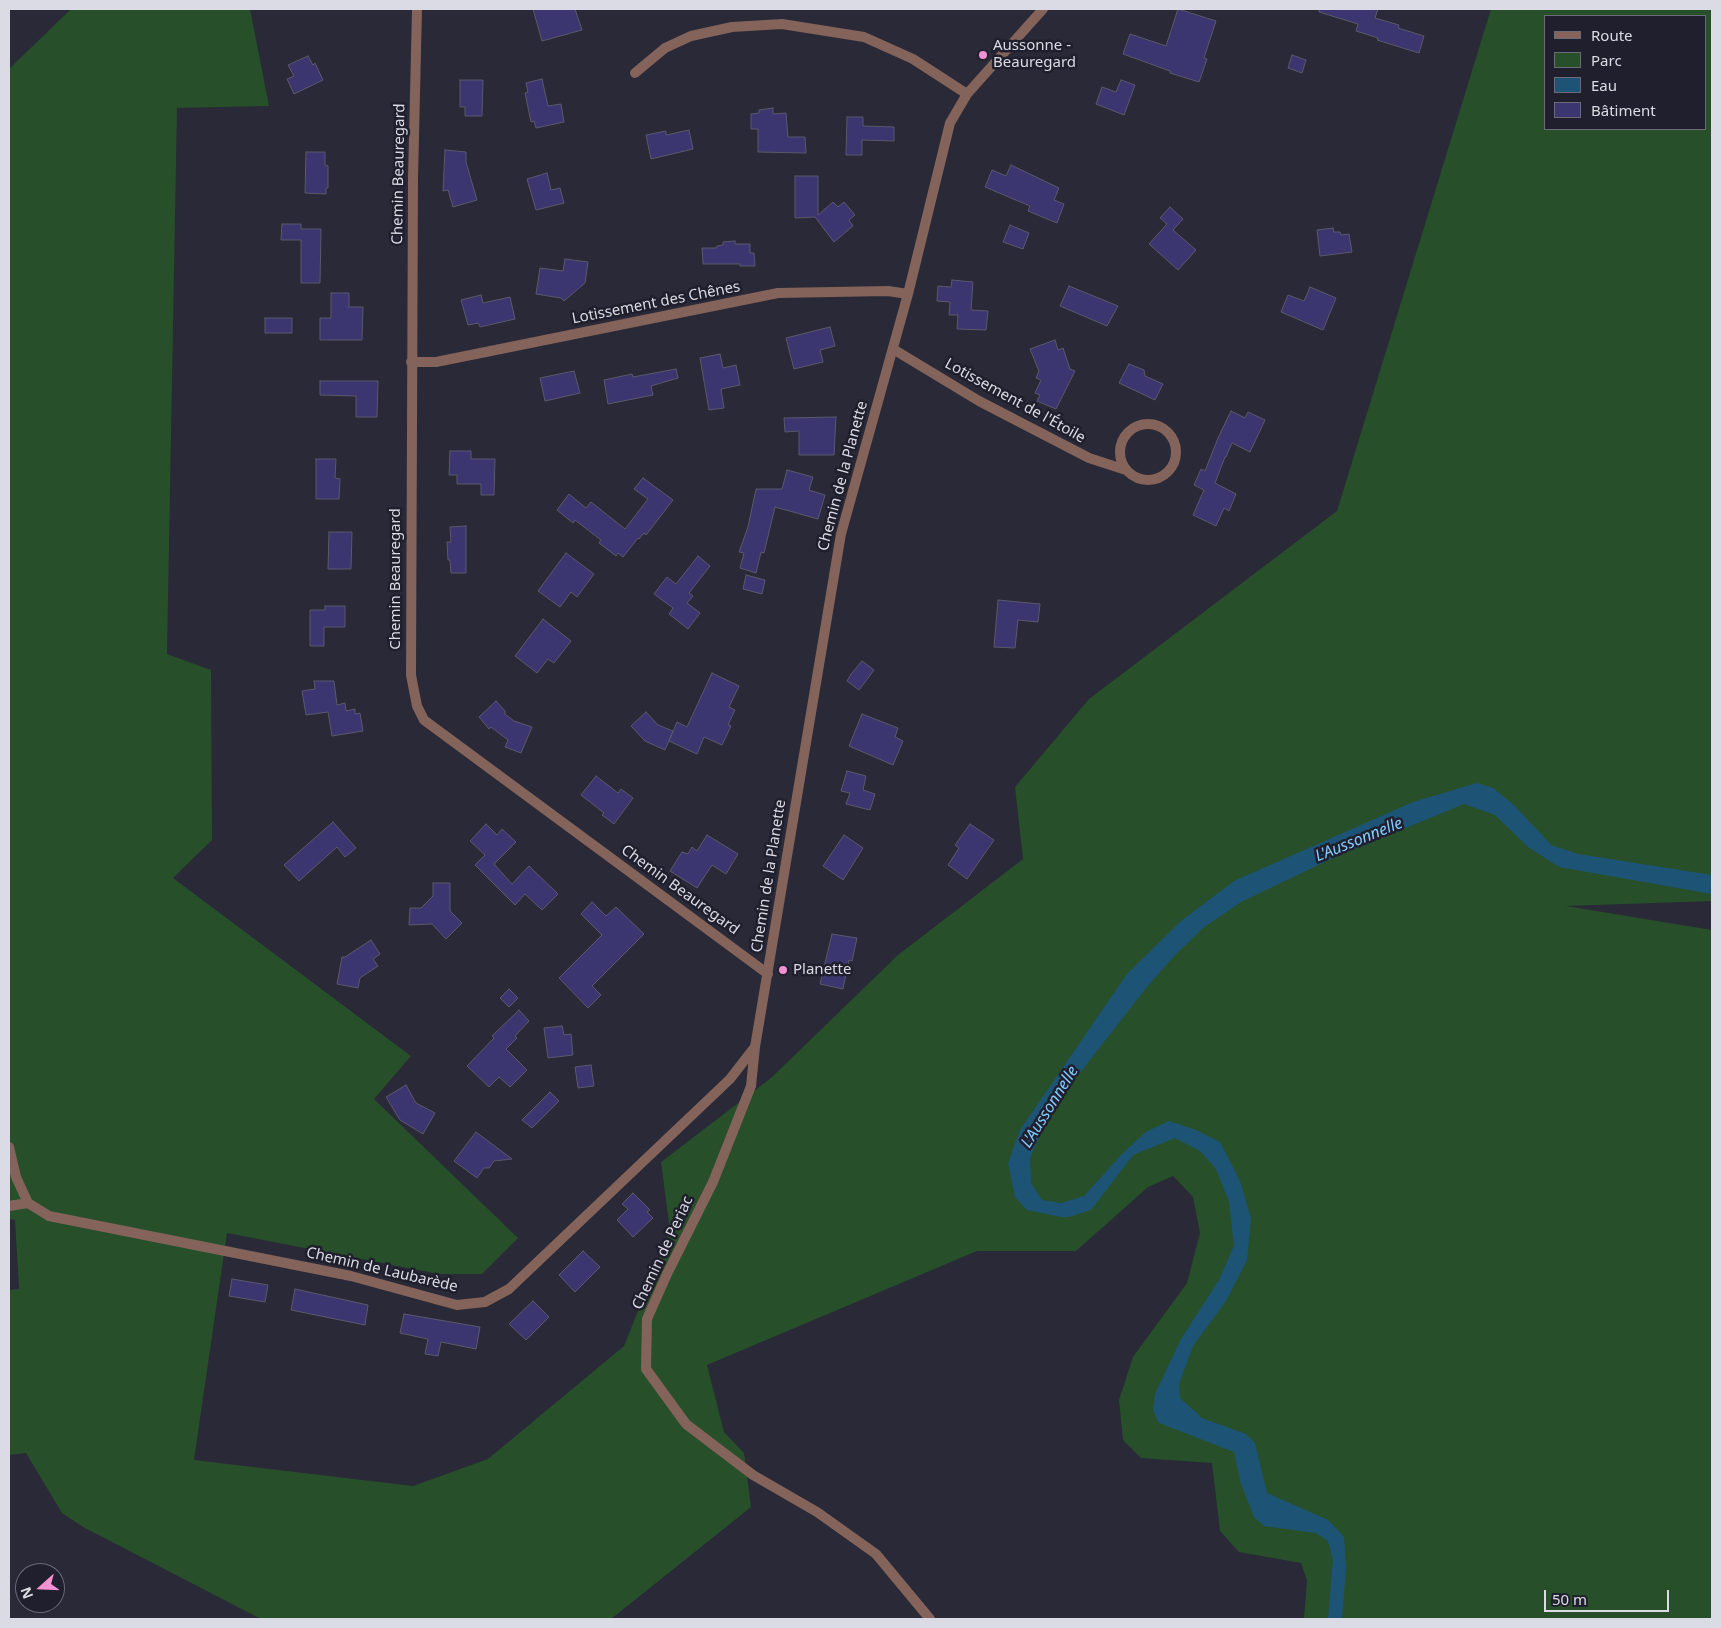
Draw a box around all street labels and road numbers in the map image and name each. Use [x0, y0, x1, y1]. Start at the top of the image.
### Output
street label: Chemin Beauregard [389, 103, 409, 245]
street label: Lotissement des Chênes [570, 278, 742, 328]
street label: Lotissement de l'Étoile [942, 355, 1088, 447]
street label: Chemin de la Planette [814, 399, 872, 553]
street label: Chemin Beauregard [387, 508, 405, 650]
street label: Chemin de la Planette [748, 798, 790, 954]
street label: Chemin Beauregard [618, 841, 742, 939]
street label: Chemin de Periac [629, 1193, 697, 1313]
street label: Chemin de Laubarède [304, 1244, 460, 1296]

